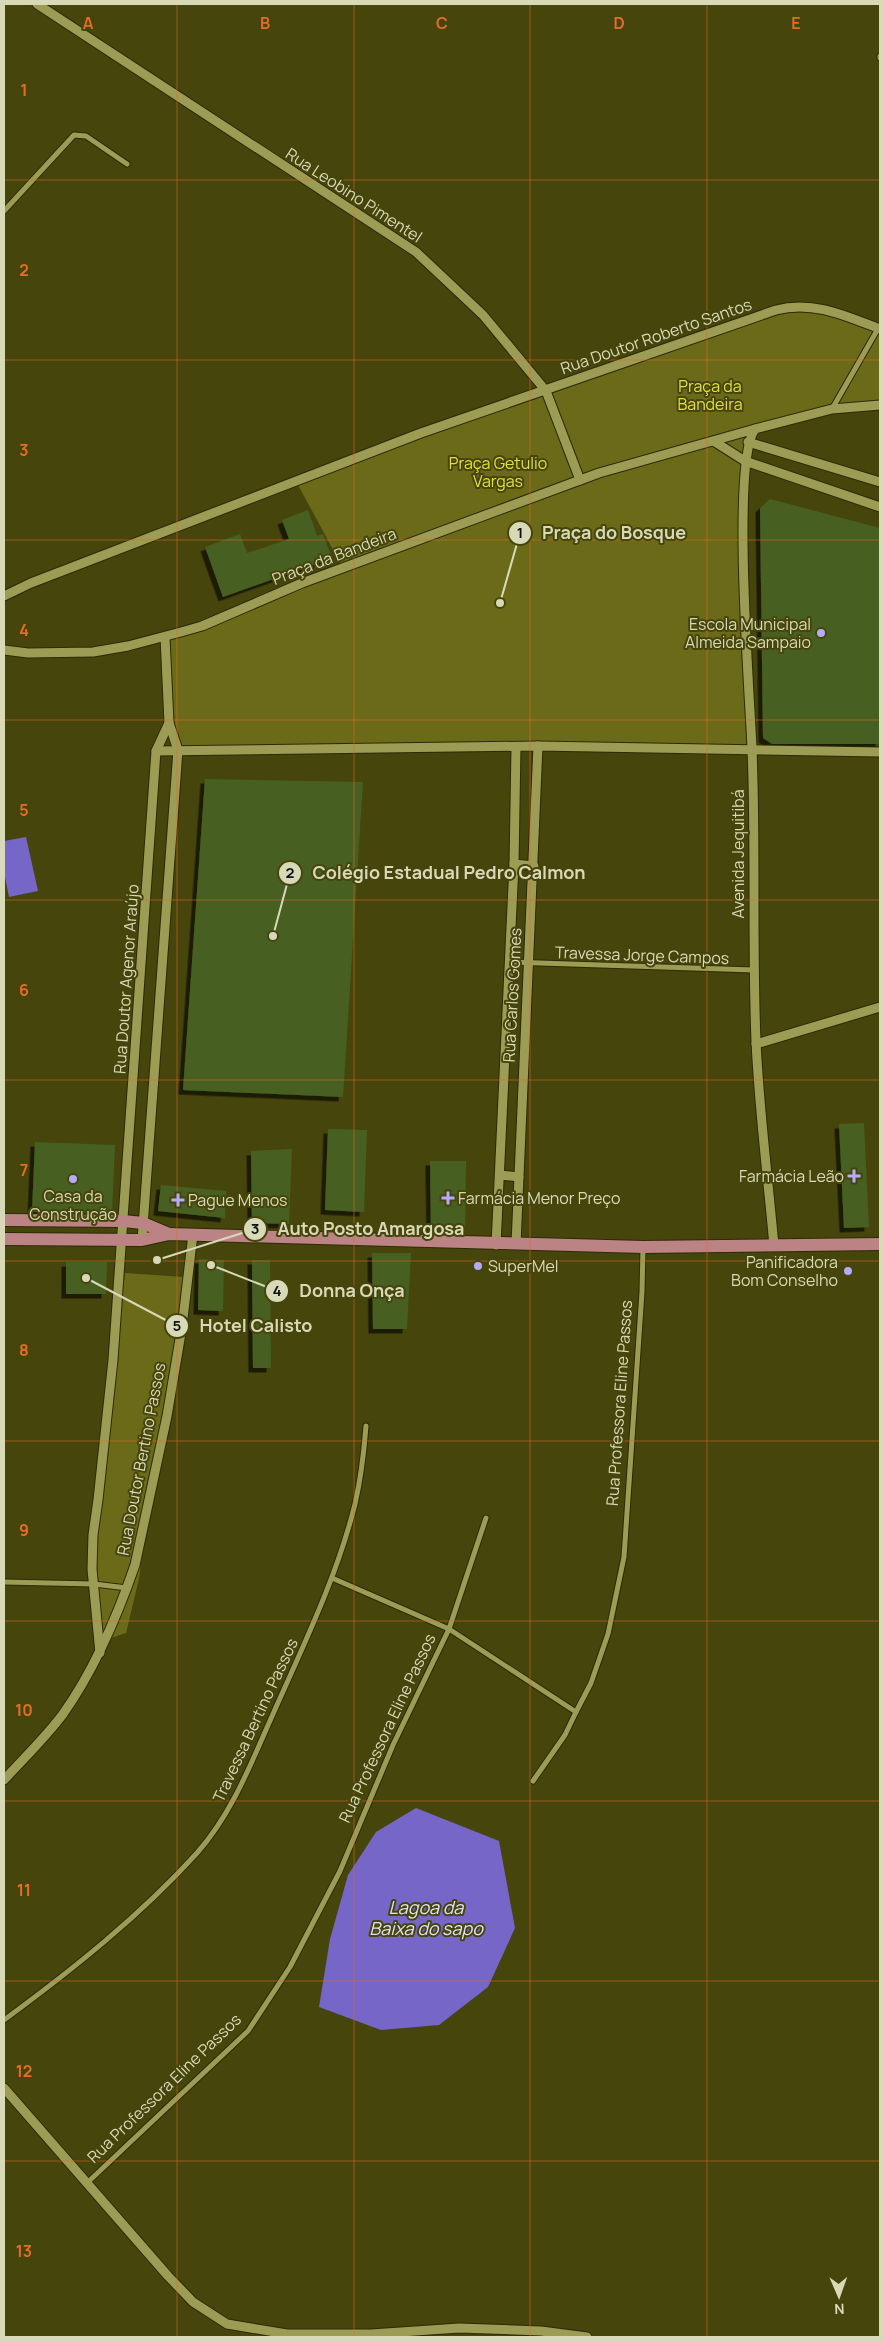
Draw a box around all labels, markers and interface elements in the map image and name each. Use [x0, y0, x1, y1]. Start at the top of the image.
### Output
text: A [83, 12, 94, 34]
text: B [260, 12, 270, 34]
text: C [436, 12, 448, 34]
text: D [613, 12, 625, 34]
text: E [791, 12, 801, 34]
text: 1 [20, 79, 28, 101]
street label: Rua Leobino Pimentel [281, 143, 427, 247]
text: 2 [19, 259, 29, 281]
street label: Rua Doutor Roberto Santos [557, 293, 755, 379]
park label: Praça da Bandeira [677, 375, 743, 415]
text: 3 [19, 439, 29, 461]
park label: Praça Getulio Vargas [449, 452, 547, 492]
callout: Praça do Bosque [507, 516, 696, 549]
text: Praça do Bosque [542, 520, 686, 544]
street label: Praça da Bandeira [269, 522, 399, 590]
text: 1 [517, 522, 523, 543]
place label: Escola Municipal Almeida Sampaio [685, 613, 811, 653]
text: 4 [19, 619, 29, 641]
marker: Escola Municipal Almeida Sampaio [815, 627, 827, 639]
street label: Avenida Jequitibá [727, 789, 749, 919]
text: 5 [19, 799, 29, 821]
callout: Colégio Estadual Pedro Calmon [278, 857, 596, 890]
text: Colégio Estadual Pedro Calmon [312, 860, 586, 884]
text: 2 [286, 862, 295, 883]
street label: Rua Doutor Agenor Araújo [108, 883, 144, 1075]
street label: Rua Carlos Gomes [497, 927, 527, 1063]
street label: Travessa Jorge Campos [555, 941, 729, 969]
text: 6 [19, 979, 29, 1001]
text: 7 [20, 1159, 28, 1181]
place label: Farmácia Leão [739, 1165, 844, 1187]
marker: Farmácia Leão [848, 1170, 860, 1182]
marker: Casa da Construção [67, 1173, 79, 1185]
place label: Casa da Construção [29, 1185, 117, 1225]
place label: Farmácia Menor Preço [458, 1187, 620, 1209]
place label: Pague Menos [188, 1189, 288, 1211]
marker: Farmácia Menor Preço [442, 1192, 454, 1204]
marker: Pague Menos [172, 1194, 184, 1206]
callout: Auto Posto Amargosa [243, 1213, 475, 1246]
text: Auto Posto Amargosa [278, 1216, 464, 1240]
text: 3 [251, 1218, 259, 1239]
place label: Panificadora Bom Conselho [731, 1251, 838, 1291]
place label: SuperMel [488, 1255, 559, 1277]
marker: SuperMel [472, 1260, 484, 1272]
marker: Panificadora Bom Conselho [842, 1265, 854, 1277]
callout: Donna Onça [265, 1275, 415, 1308]
text: Donna Onça [299, 1278, 405, 1302]
text: 4 [272, 1280, 282, 1301]
street label: Rua Professora Eline Passos [601, 1299, 637, 1507]
callout: Hotel Calisto [165, 1310, 322, 1343]
text: Hotel Calisto [200, 1313, 312, 1337]
text: 5 [173, 1315, 182, 1336]
text: 8 [19, 1339, 29, 1361]
street label: Rua Doutor Bertino Passos [112, 1361, 170, 1557]
text: 9 [19, 1519, 29, 1541]
street label: Rua Professora Eline Passos [333, 1630, 441, 1826]
street label: Travessa Bertino Passos [207, 1634, 303, 1806]
text: 10 [15, 1699, 33, 1721]
text: 11 [17, 1879, 31, 1901]
water label: Lagoa da Baixa do sapo [369, 1895, 484, 1940]
street label: Rua Professora Eline Passos [82, 2008, 246, 2168]
text: 12 [16, 2060, 32, 2082]
text: 13 [16, 2240, 32, 2262]
north arrow [814, 2271, 864, 2321]
text: N [834, 2300, 845, 2319]

